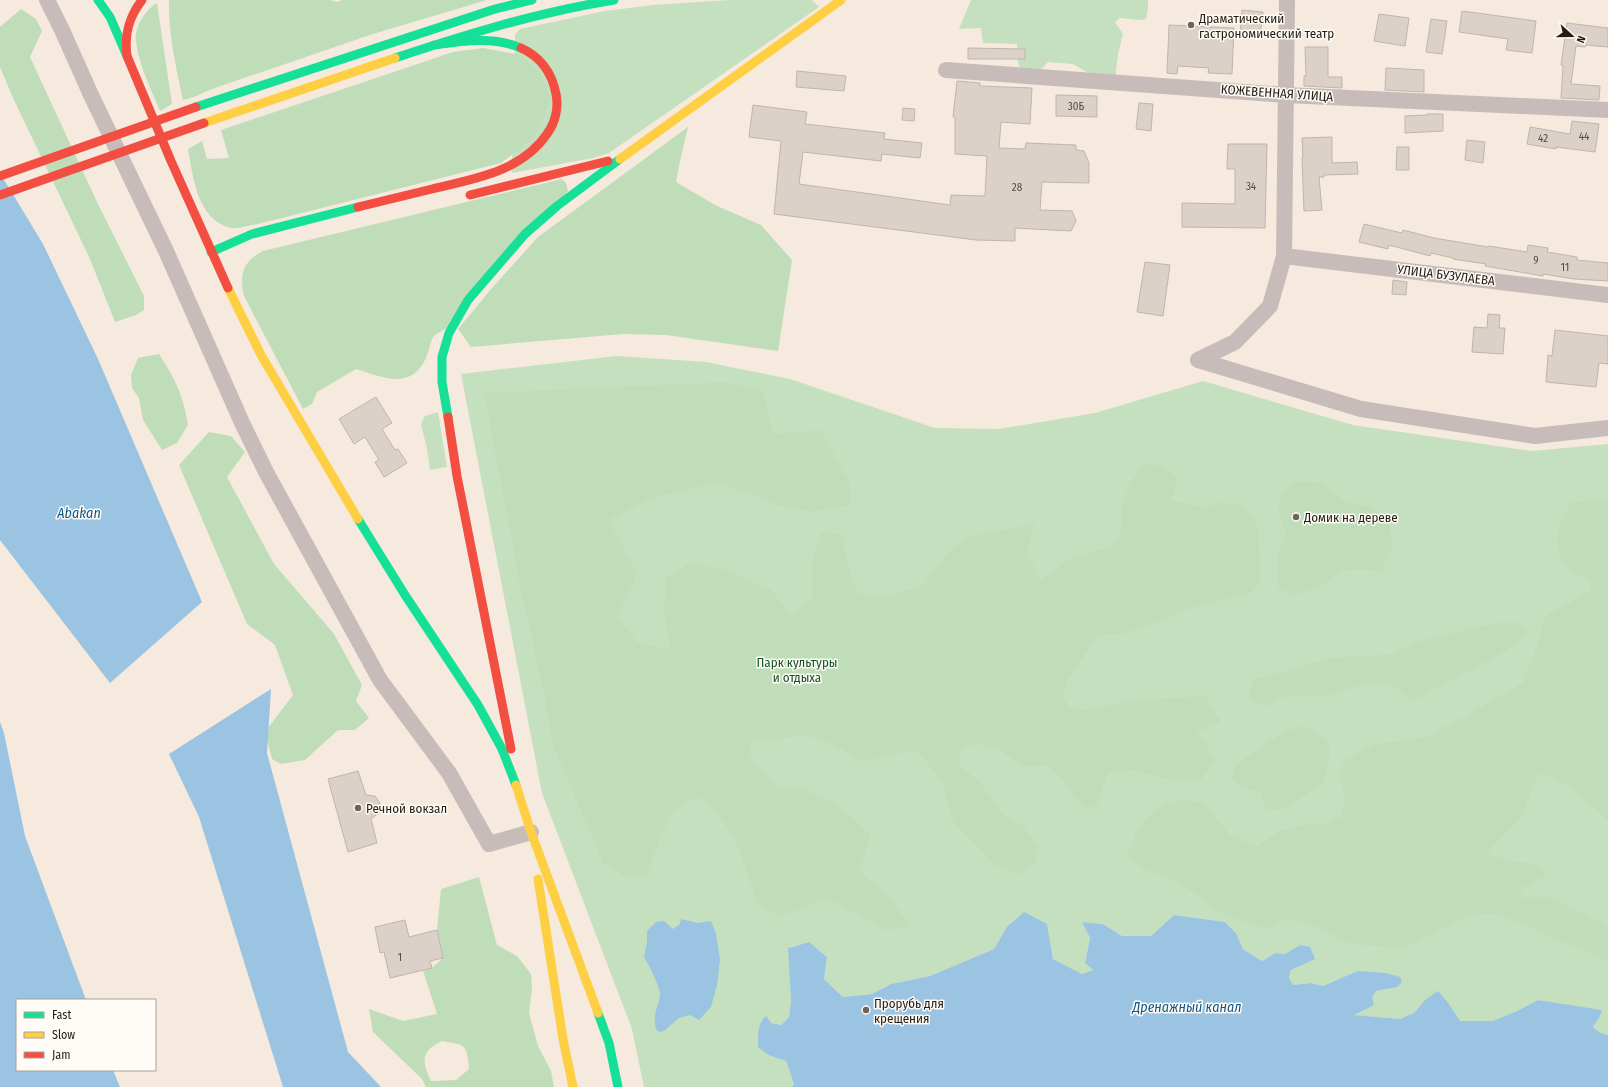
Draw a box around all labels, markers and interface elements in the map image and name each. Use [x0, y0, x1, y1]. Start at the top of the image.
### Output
place label: Драматический гастрономический театр [1198, 11, 1334, 41]
north arrow [1552, 16, 1592, 56]
marker: Драматический гастрономический театр [1186, 20, 1196, 30]
text: N [1574, 34, 1588, 45]
street label: КОЖЕВЕННАЯ УЛИЦА [1220, 82, 1334, 104]
house number: 30Б [1068, 100, 1084, 113]
house number: 44 [1579, 130, 1590, 143]
house number: 42 [1538, 132, 1548, 145]
house number: 34 [1246, 180, 1257, 193]
house number: 28 [1012, 181, 1023, 194]
house number: 9 [1533, 254, 1539, 267]
street label: УЛИЦА БУЗУЛАЕВА [1395, 261, 1496, 288]
house number: 11 [1561, 261, 1569, 274]
water label: Abakan [56, 505, 101, 522]
place label: Домик на дереве [1303, 510, 1398, 525]
marker: Домик на дереве [1291, 512, 1301, 522]
park label: Парк культуры и отдыха [757, 655, 837, 685]
place label: Речной вокзал [366, 801, 447, 816]
marker: Речной вокзал [353, 803, 363, 813]
house number: 1 [398, 951, 402, 964]
place label: Прорубь для крещения [874, 996, 944, 1026]
legend [16, 999, 156, 1071]
water label: Дренажный канал [1132, 999, 1241, 1016]
marker: Прорубь для крещения [861, 1005, 871, 1015]
text: Fast [52, 1008, 71, 1022]
text: Slow [52, 1028, 75, 1042]
text: Jam [52, 1048, 70, 1062]

